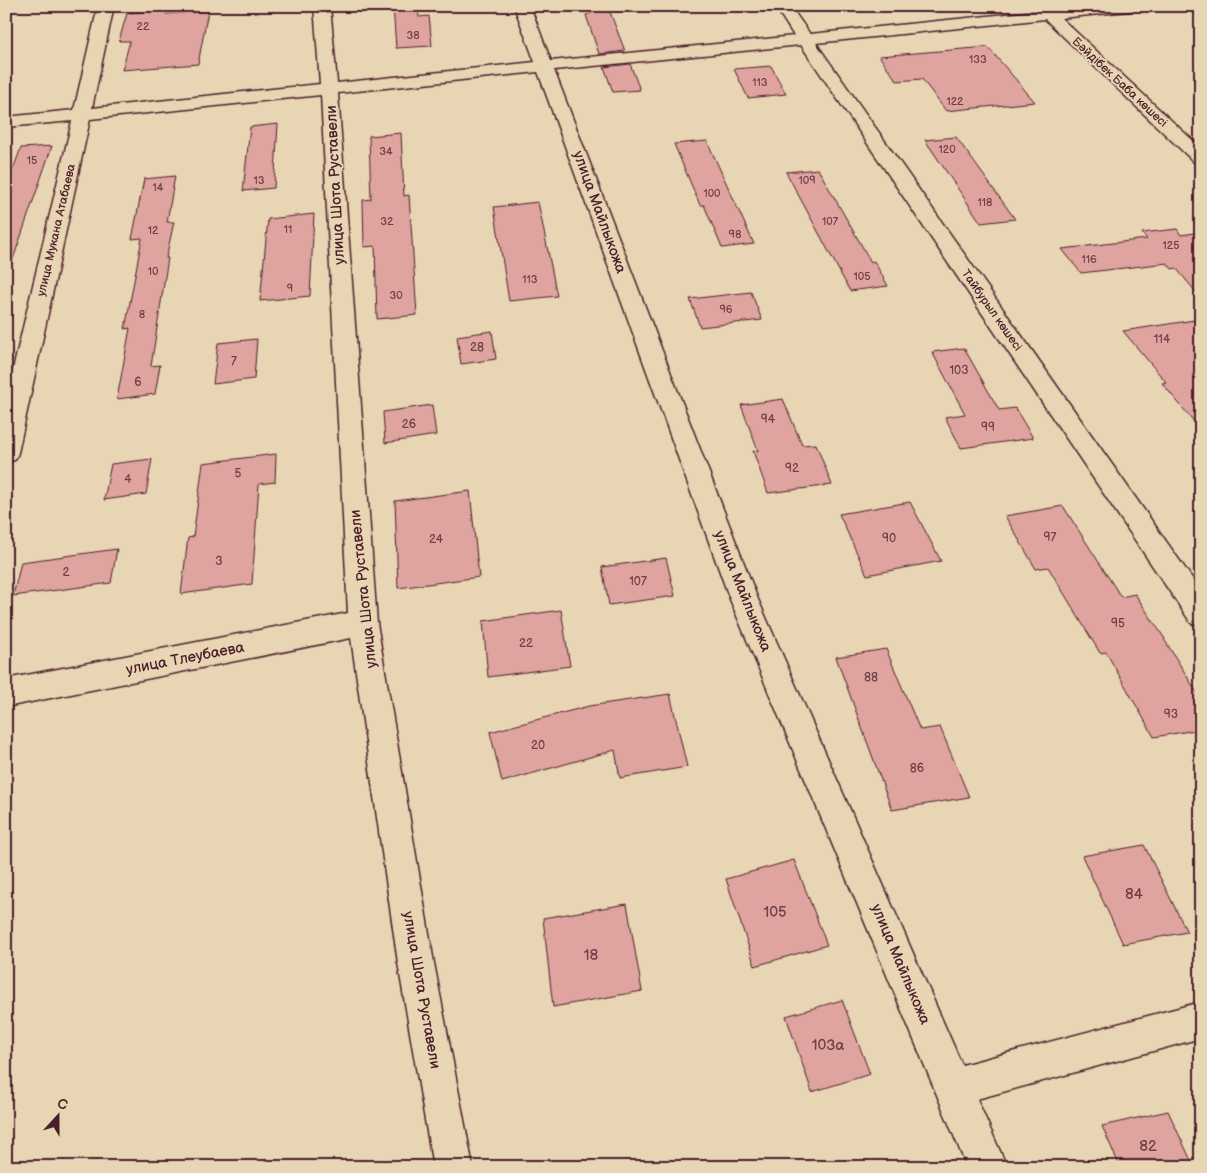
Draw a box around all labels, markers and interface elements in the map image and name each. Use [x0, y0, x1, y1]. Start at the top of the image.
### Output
house number: 22 [137, 20, 150, 33]
house number: 38 [406, 29, 420, 42]
street label: Бәйдібек Баба көшесі [1069, 34, 1170, 130]
house number: 133 [969, 53, 987, 66]
house number: 113 [752, 76, 768, 89]
house number: 122 [946, 95, 964, 108]
street label: улица Шота Руставели [322, 105, 349, 265]
house number: 120 [938, 143, 956, 156]
house number: 34 [379, 145, 393, 158]
street label: улица Майлыкожа [569, 148, 631, 276]
house number: 15 [27, 154, 37, 167]
street label: улица Мукана Атабаева [34, 162, 79, 298]
house number: 13 [253, 174, 265, 187]
house number: 109 [798, 174, 816, 187]
house number: 14 [153, 181, 164, 194]
house number: 100 [703, 187, 721, 200]
house number: 118 [978, 196, 992, 209]
house number: 32 [380, 215, 394, 228]
house number: 107 [822, 215, 839, 228]
house number: 11 [284, 223, 292, 236]
house number: 12 [148, 224, 159, 237]
house number: 98 [729, 228, 741, 241]
house number: 125 [1162, 239, 1180, 252]
house number: 116 [1081, 253, 1097, 266]
house number: 10 [148, 265, 159, 278]
street label: Тайбурыл көшесі [958, 267, 1025, 354]
house number: 105 [853, 270, 871, 283]
house number: 113 [522, 273, 538, 286]
house number: 9 [287, 282, 293, 295]
house number: 30 [389, 289, 403, 302]
house number: 96 [719, 303, 733, 316]
house number: 8 [139, 308, 145, 321]
house number: 114 [1154, 332, 1171, 347]
house number: 28 [470, 340, 484, 355]
house number: 7 [231, 354, 237, 369]
house number: 103 [949, 363, 969, 378]
house number: 6 [134, 375, 142, 390]
house number: 94 [761, 412, 776, 427]
house number: 26 [402, 417, 416, 432]
house number: 99 [981, 420, 995, 435]
house number: 92 [785, 461, 799, 476]
house number: 5 [235, 466, 242, 481]
house number: 4 [124, 472, 132, 487]
street label: улица Шота Руставели [346, 509, 381, 669]
street label: улица Майлыкожа [710, 528, 776, 655]
house number: 97 [1044, 530, 1057, 545]
house number: 90 [882, 531, 896, 546]
house number: 24 [429, 532, 444, 547]
house number: 3 [215, 554, 223, 569]
house number: 2 [62, 565, 70, 580]
house number: 107 [629, 574, 647, 589]
house number: 95 [1111, 616, 1125, 631]
house number: 22 [519, 636, 533, 651]
street label: улица Тлеубаева [124, 638, 246, 679]
house number: 88 [864, 670, 878, 685]
house number: 93 [1164, 707, 1178, 722]
house number: 20 [531, 738, 545, 753]
house number: 86 [910, 761, 924, 776]
house number: 84 [1125, 885, 1143, 904]
street label: улица Майлыкожа [867, 901, 935, 1027]
house number: 105 [763, 903, 787, 922]
street label: улица Шота Руставели [398, 910, 445, 1070]
house number: 18 [584, 946, 599, 965]
house number: 103а [812, 1036, 844, 1055]
north arrow [32, 1090, 82, 1140]
text: С [55, 1095, 70, 1114]
house number: 82 [1139, 1137, 1157, 1156]

